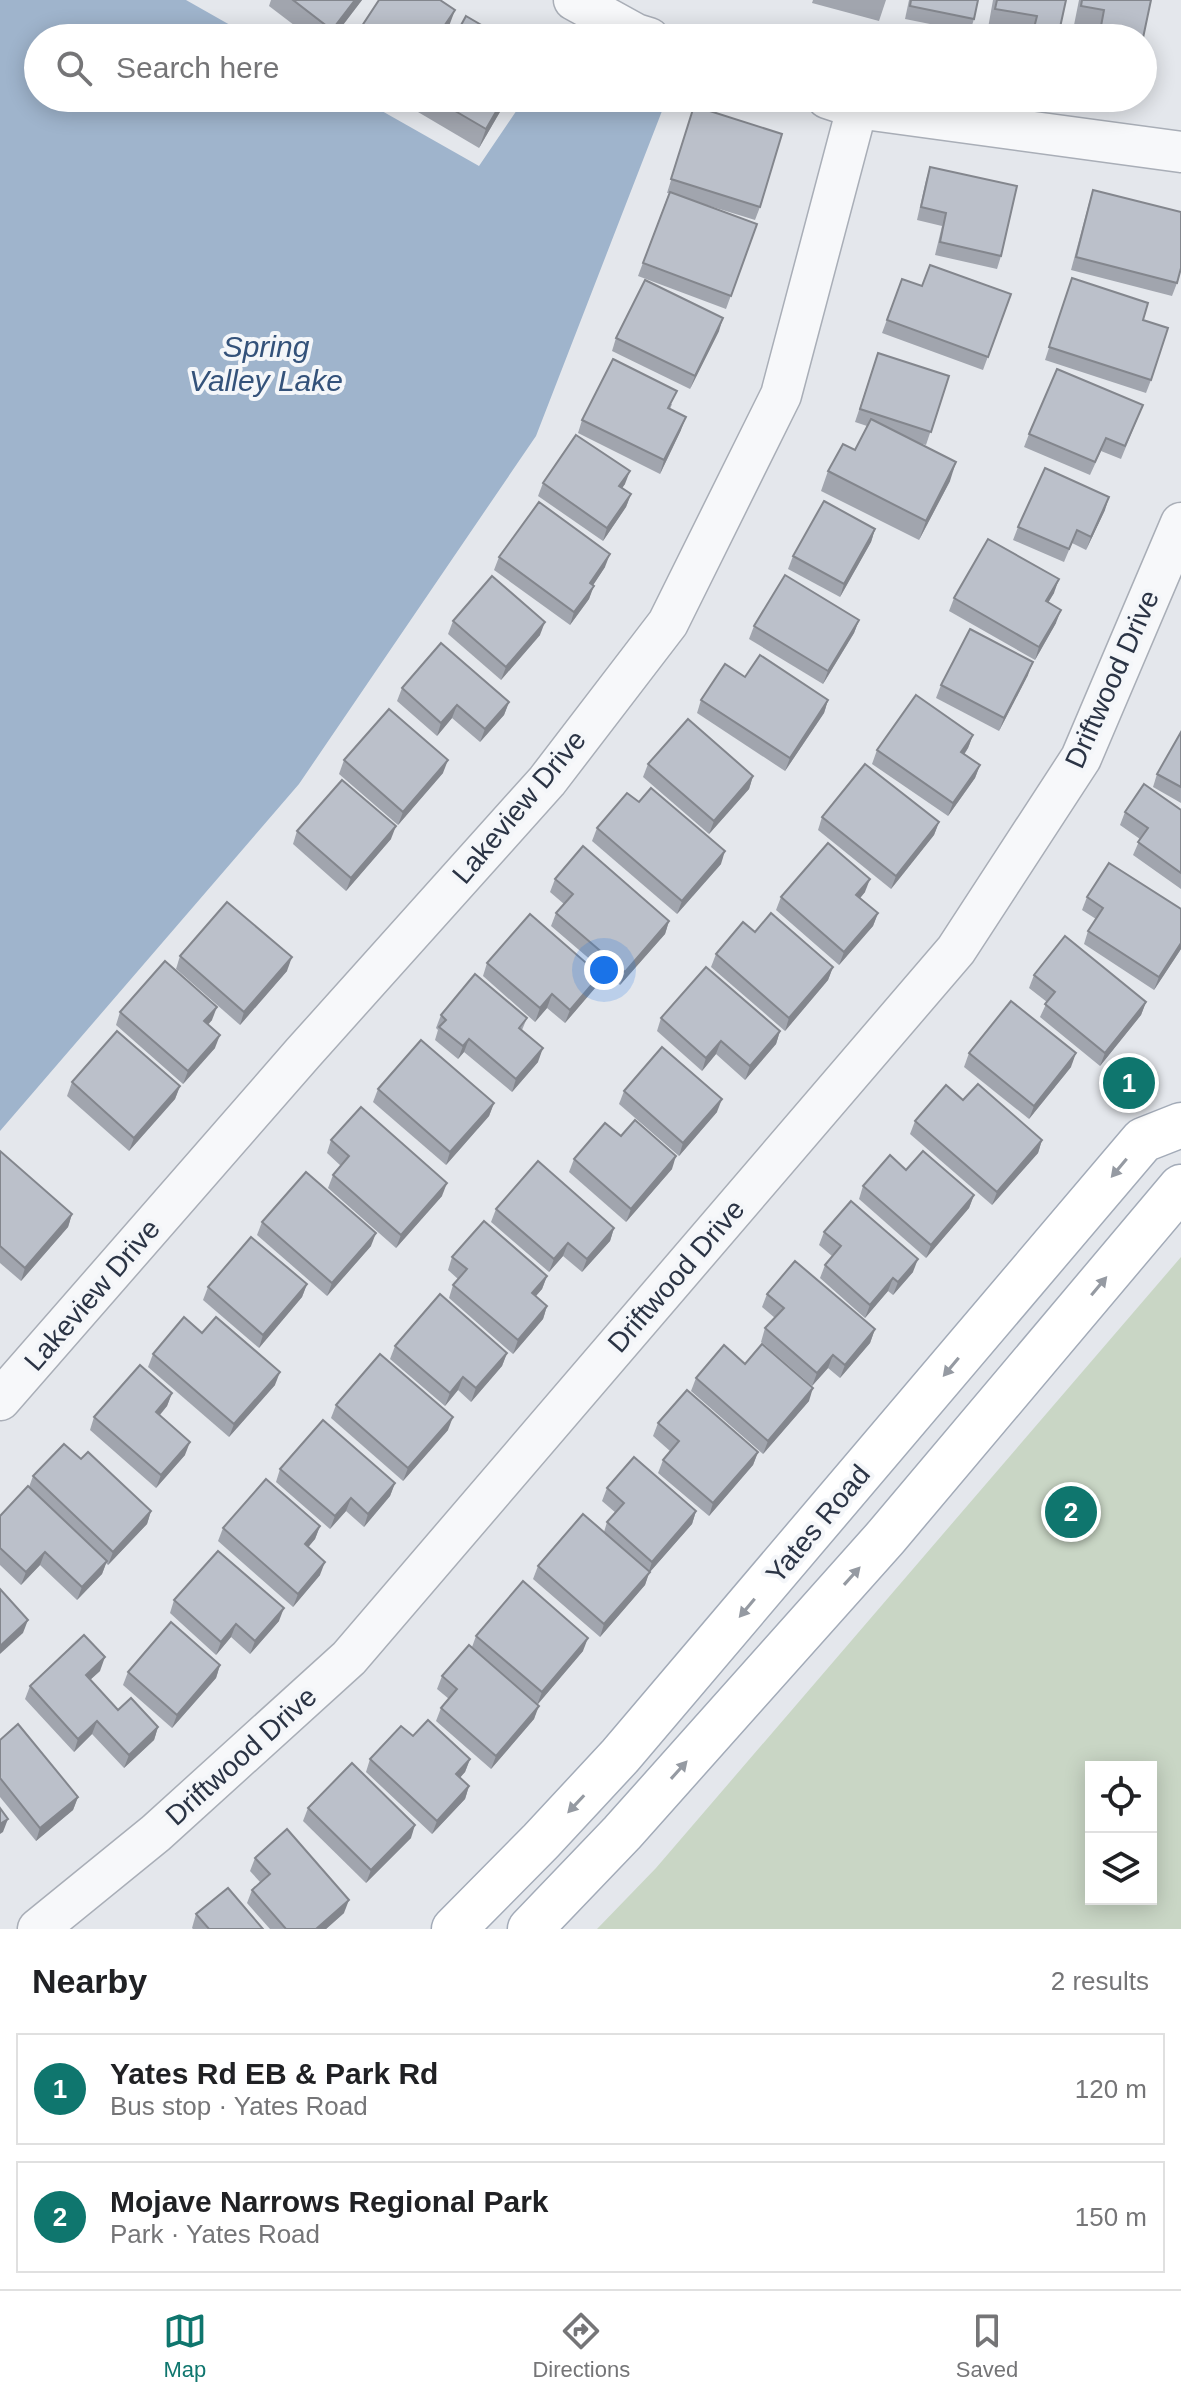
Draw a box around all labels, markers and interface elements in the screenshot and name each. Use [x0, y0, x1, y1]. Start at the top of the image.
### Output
search box [24, 24, 1157, 112]
icon: search [52, 46, 96, 90]
text: Search here [116, 51, 279, 84]
water label: Spring Valley Lake [189, 330, 343, 397]
street label: Driftwood Drive [1059, 585, 1165, 773]
street label: Lakeview Drive [446, 724, 592, 890]
your location [584, 950, 624, 990]
pin: 1 [1103, 1053, 1155, 1113]
one-way arrow [1111, 1158, 1128, 1178]
street label: Driftwood Drive [602, 1194, 750, 1358]
street label: Lakeview Drive [18, 1213, 166, 1377]
one-way arrow [1090, 1276, 1107, 1296]
one-way arrow [943, 1357, 960, 1377]
street label: Yates Road [760, 1459, 876, 1589]
pin: 2 [1045, 1482, 1097, 1542]
one-way arrow [842, 1566, 860, 1585]
one-way arrow [739, 1598, 756, 1618]
street label: Driftwood Drive [160, 1680, 322, 1832]
one-way arrow [670, 1760, 687, 1780]
map controls [1085, 1761, 1157, 1905]
button: locate [1085, 1761, 1157, 1833]
one-way arrow [567, 1794, 585, 1813]
button: layers [1085, 1833, 1157, 1905]
text: Nearby [32, 1962, 147, 2000]
text: 2 results [1051, 1966, 1149, 1996]
text: Yates Rd EB & Park Rd [110, 2057, 438, 2090]
text: 1 [53, 2074, 67, 2104]
text: 120 m [1075, 2074, 1147, 2104]
text: Bus stop · Yates Road [110, 2091, 368, 2121]
text: Mojave Narrows Regional Park [110, 2185, 549, 2218]
text: 2 [53, 2202, 67, 2232]
text: 150 m [1075, 2202, 1147, 2232]
text: Park · Yates Road [110, 2219, 320, 2249]
tab: Map [163, 2309, 207, 2383]
tab: Directions [532, 2309, 630, 2383]
tab: Saved [956, 2309, 1018, 2383]

